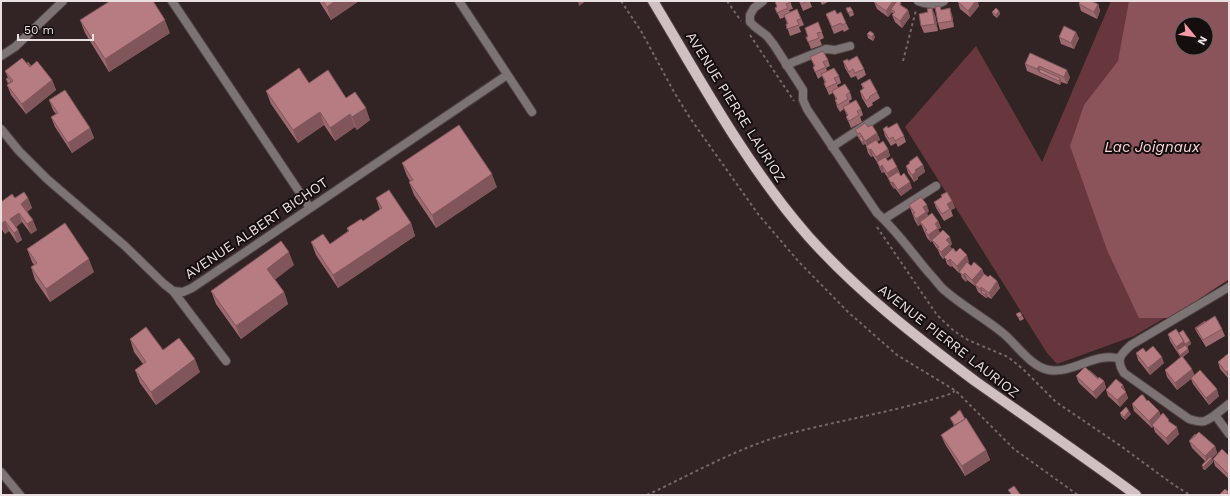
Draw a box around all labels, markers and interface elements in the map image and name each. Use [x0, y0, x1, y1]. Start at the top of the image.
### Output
scale bar [18, 16, 93, 42]
north arrow [1174, 16, 1214, 56]
text: 50 m [24, 23, 54, 37]
street label: AVENUE PIERRE LAURIOZ [683, 29, 789, 185]
text: N [1195, 34, 1210, 47]
water label: Lac Joignaux [1104, 138, 1201, 156]
street label: AVENUE ALBERT BICHOT [181, 174, 331, 282]
street label: AVENUE PIERRE LAURIOZ [876, 281, 1023, 401]

